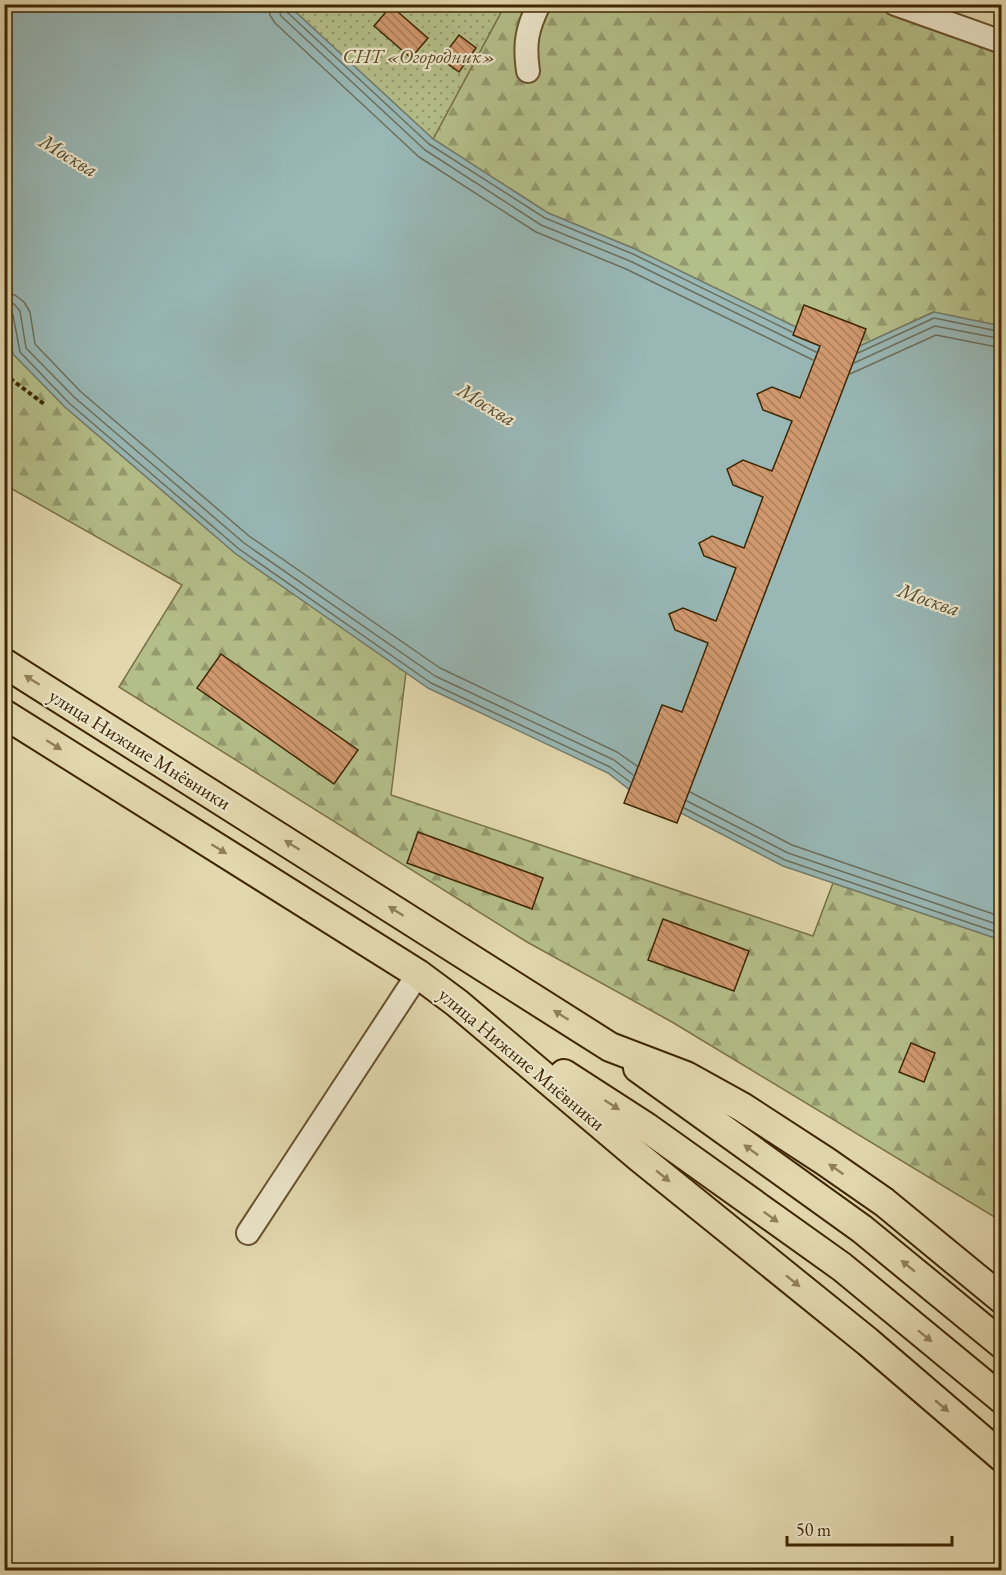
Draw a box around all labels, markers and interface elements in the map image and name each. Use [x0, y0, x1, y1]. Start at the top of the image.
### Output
park label: СНТ «Огородник» [343, 43, 495, 69]
water label: Москва [33, 126, 103, 183]
water label: Москва [451, 375, 521, 432]
water label: Москва [893, 575, 964, 622]
one-way arrow [24, 674, 40, 686]
street label: улица Нижние Мнёвники [44, 682, 236, 816]
one-way arrow [46, 739, 62, 750]
one-way arrow [284, 840, 300, 851]
one-way arrow [211, 843, 227, 854]
one-way arrow [388, 906, 404, 917]
street label: улица Нижние Мнёвники [433, 982, 611, 1137]
one-way arrow [552, 1010, 569, 1021]
one-way arrow [603, 1099, 620, 1110]
one-way arrow [744, 1144, 760, 1156]
one-way arrow [828, 1164, 844, 1175]
one-way arrow [655, 1169, 670, 1182]
one-way arrow [764, 1210, 779, 1222]
one-way arrow [900, 1260, 916, 1273]
one-way arrow [785, 1275, 801, 1288]
one-way arrow [917, 1329, 933, 1342]
one-way arrow [934, 1399, 949, 1412]
scale bar [787, 1509, 952, 1547]
text: 50 m [796, 1518, 831, 1541]

